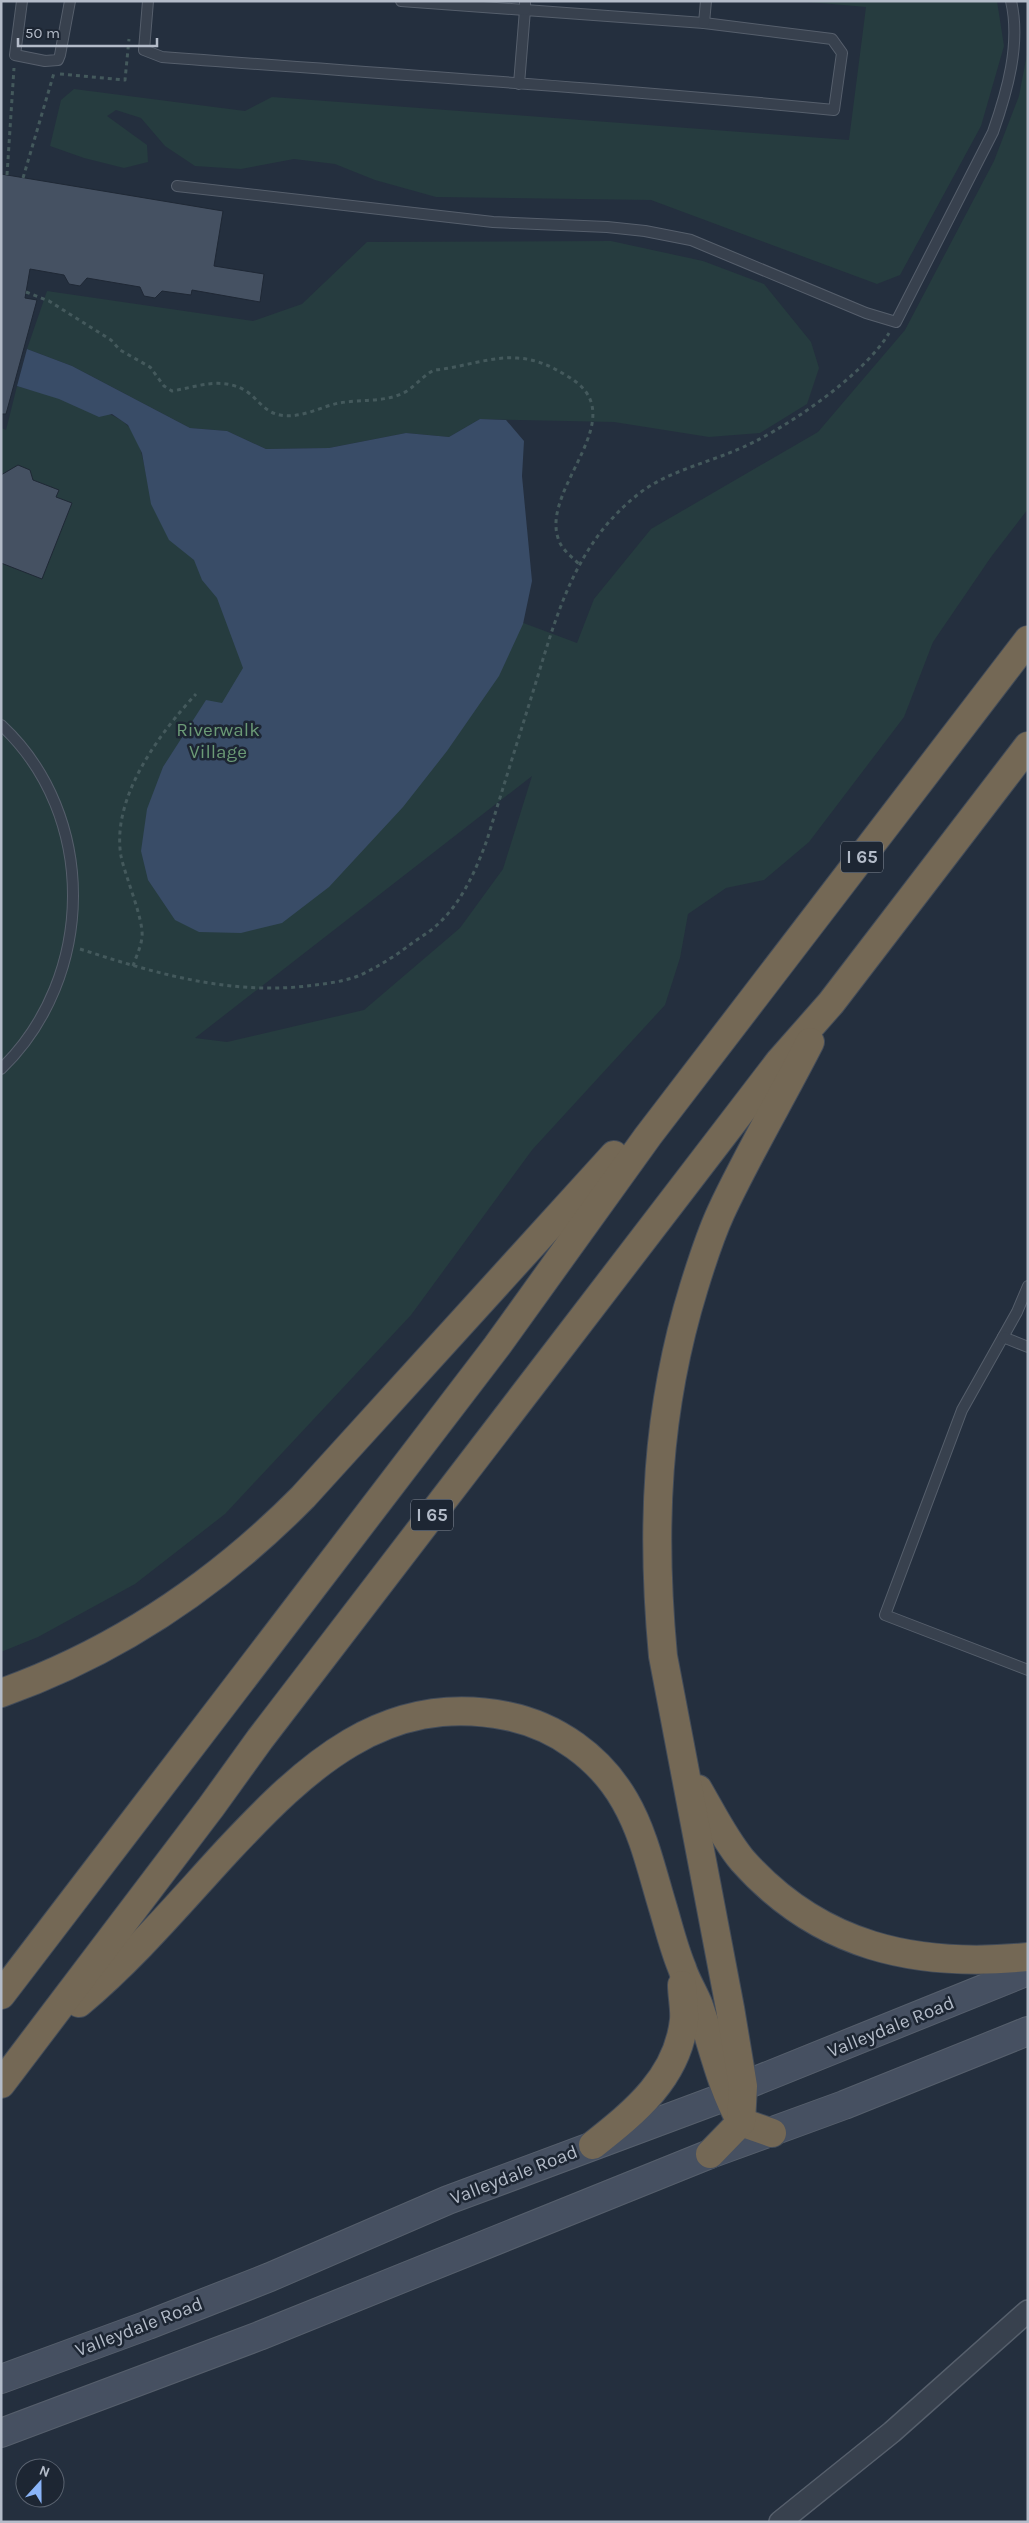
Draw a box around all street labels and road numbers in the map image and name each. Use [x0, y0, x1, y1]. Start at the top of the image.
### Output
road number: I 65 [841, 842, 883, 872]
road number: I 65 [411, 1500, 453, 1530]
street label: Valleydale Road [824, 1992, 958, 2062]
street label: Valleydale Road [447, 2141, 581, 2209]
street label: Valleydale Road [72, 2293, 206, 2361]

